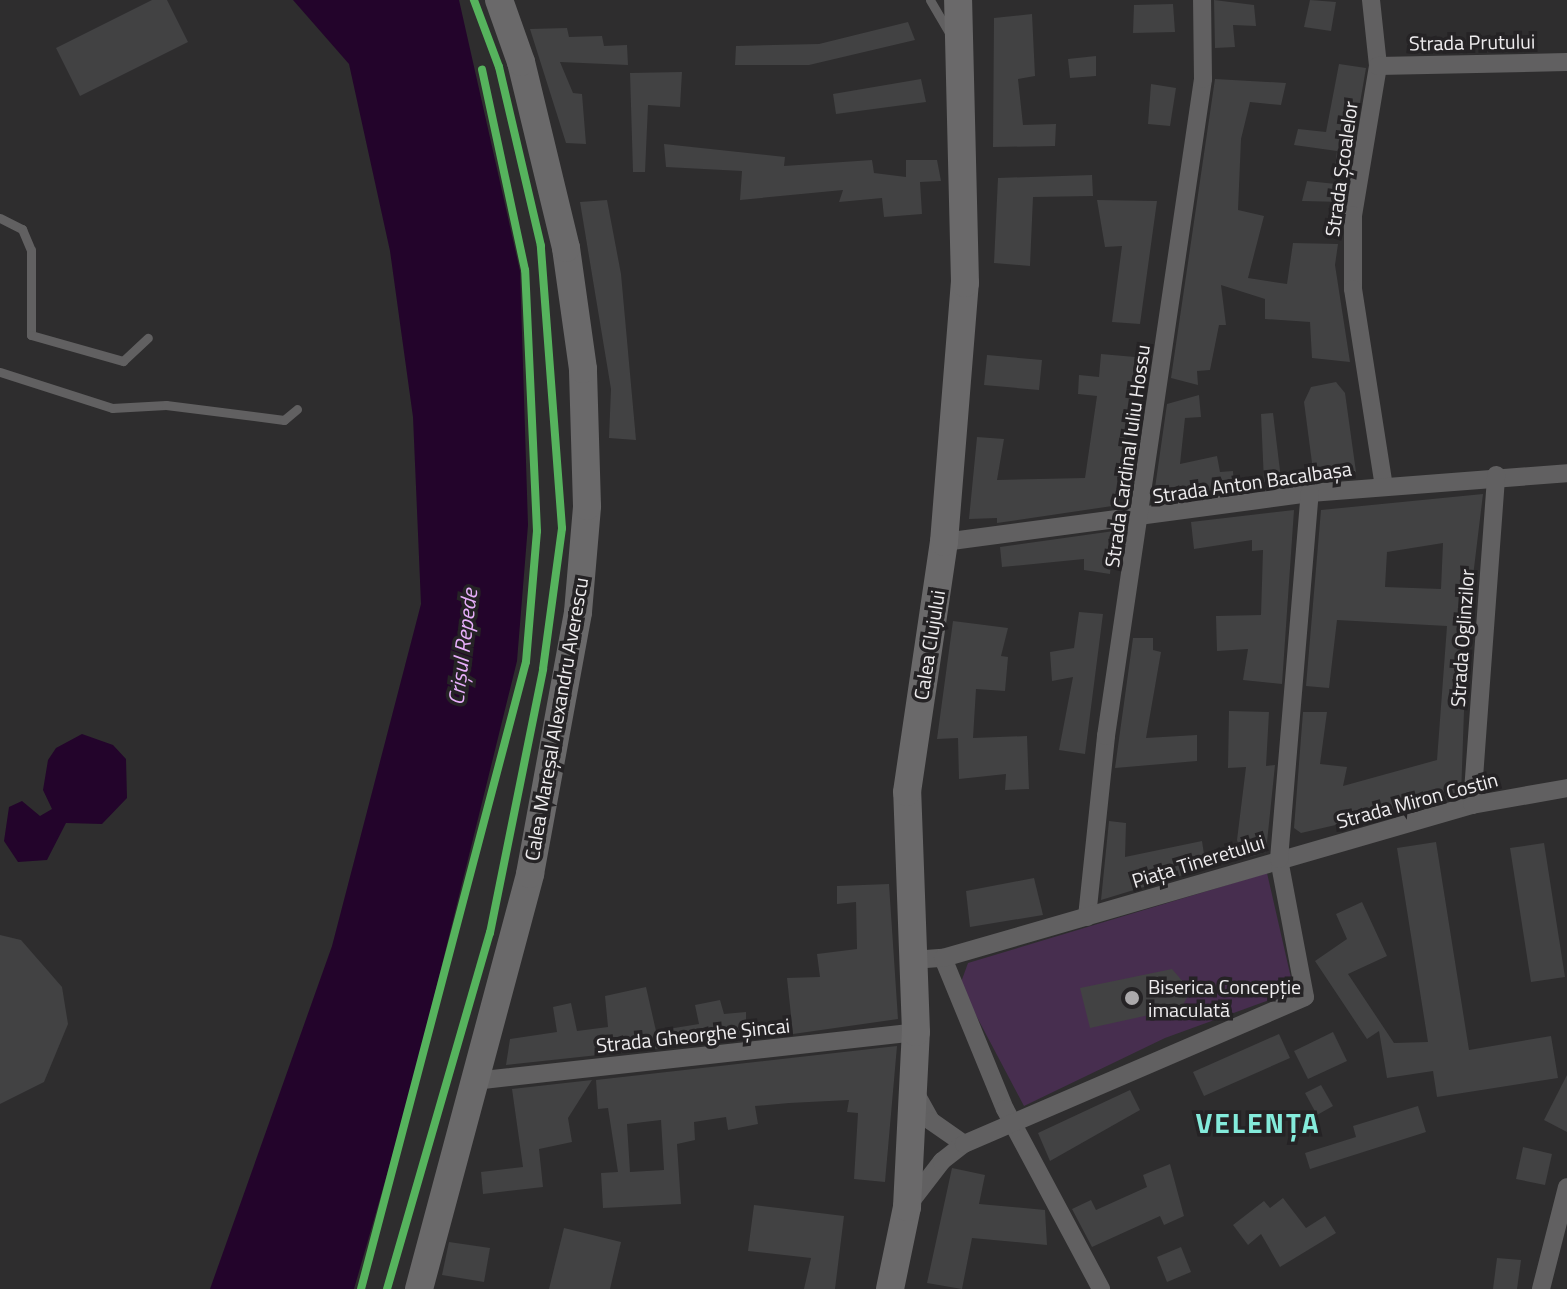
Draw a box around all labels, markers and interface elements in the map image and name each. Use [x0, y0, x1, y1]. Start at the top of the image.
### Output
street label: Strada Prutului [1409, 29, 1535, 55]
street label: Strada Școalelor [1320, 100, 1362, 238]
street label: Strada Cardinal Iuliu Hossu [1099, 343, 1155, 569]
street label: Strada Anton Bacalbașa [1151, 456, 1353, 508]
street label: Strada Oglinzilor [1445, 568, 1479, 708]
street label: Calea Mareșal Alexandru Averescu [519, 575, 593, 863]
water label: Crișul Repede [443, 587, 483, 707]
street label: Calea Clujului [908, 588, 950, 702]
street label: Strada Miron Costin [1334, 767, 1500, 833]
street label: Piața Tineretului [1129, 829, 1267, 893]
place label: Biserica Concepție imaculată [1148, 974, 1301, 1021]
marker: Biserica Concepție imaculată [1123, 989, 1141, 1007]
street label: Strada Gheorghe Șincai [595, 1013, 791, 1057]
district label: VELENȚA [1195, 1106, 1321, 1140]

